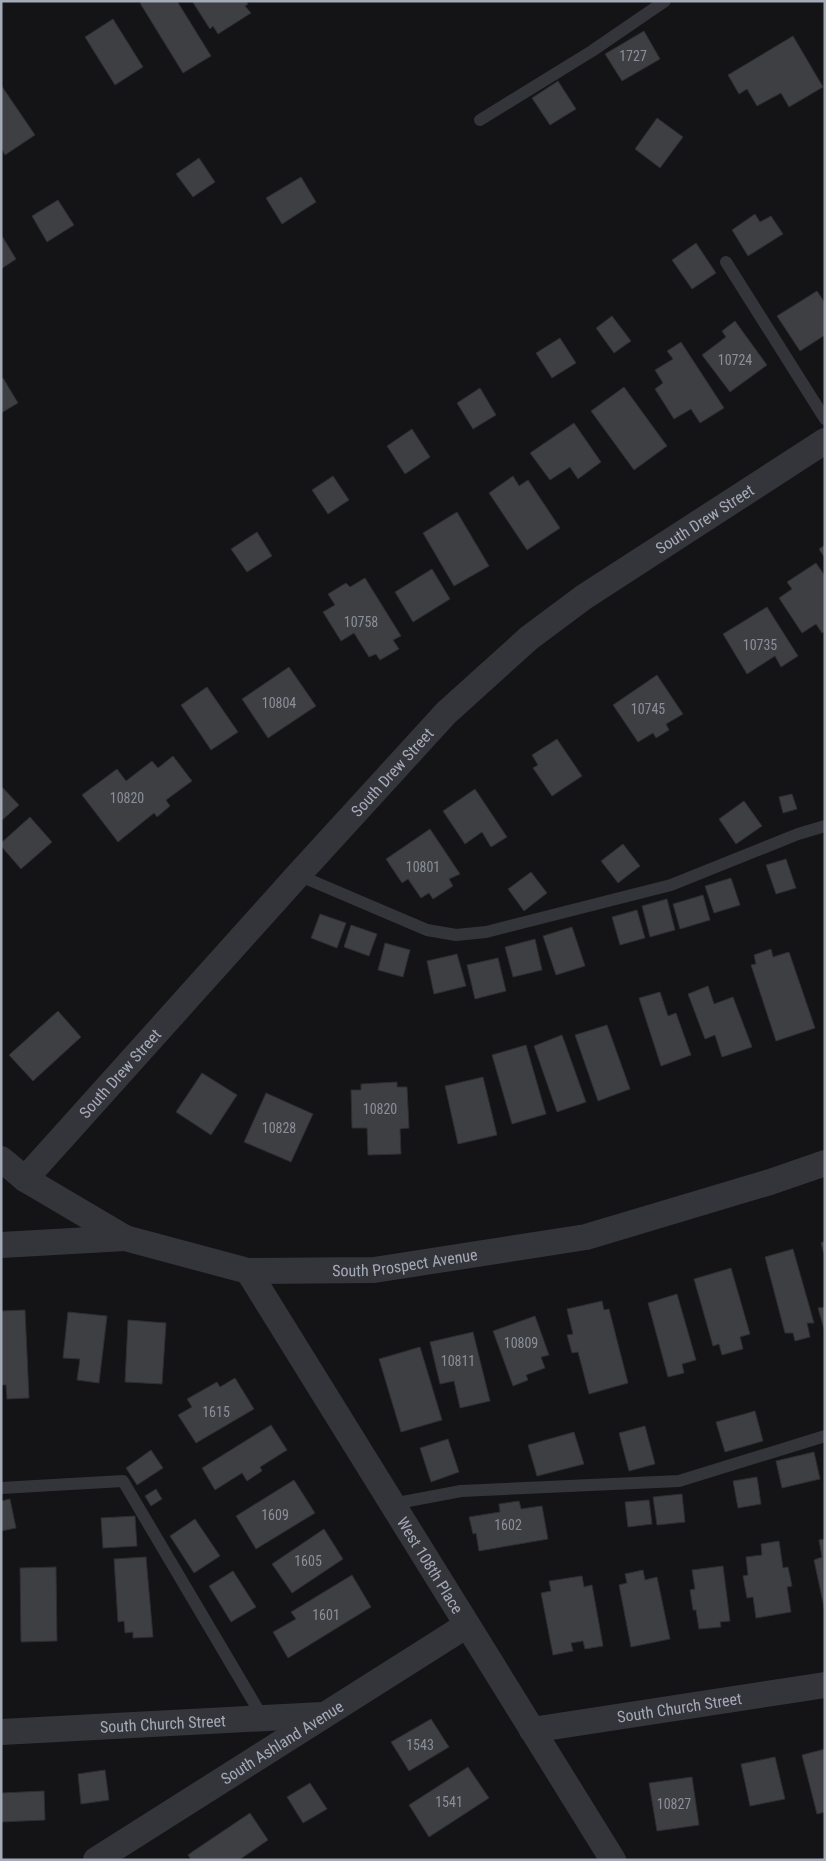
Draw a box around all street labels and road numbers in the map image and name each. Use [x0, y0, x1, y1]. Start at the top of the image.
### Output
street label: South Drew Street [652, 481, 758, 558]
street label: South Drew Street [347, 724, 438, 821]
street label: South Drew Street [75, 1025, 165, 1122]
street label: South Prospect Avenue [332, 1245, 479, 1280]
street label: West 108th Place [393, 1514, 467, 1617]
street label: South Church Street [616, 1689, 743, 1727]
street label: South Ashland Avenue [217, 1697, 347, 1789]
street label: South Church Street [99, 1711, 226, 1737]

